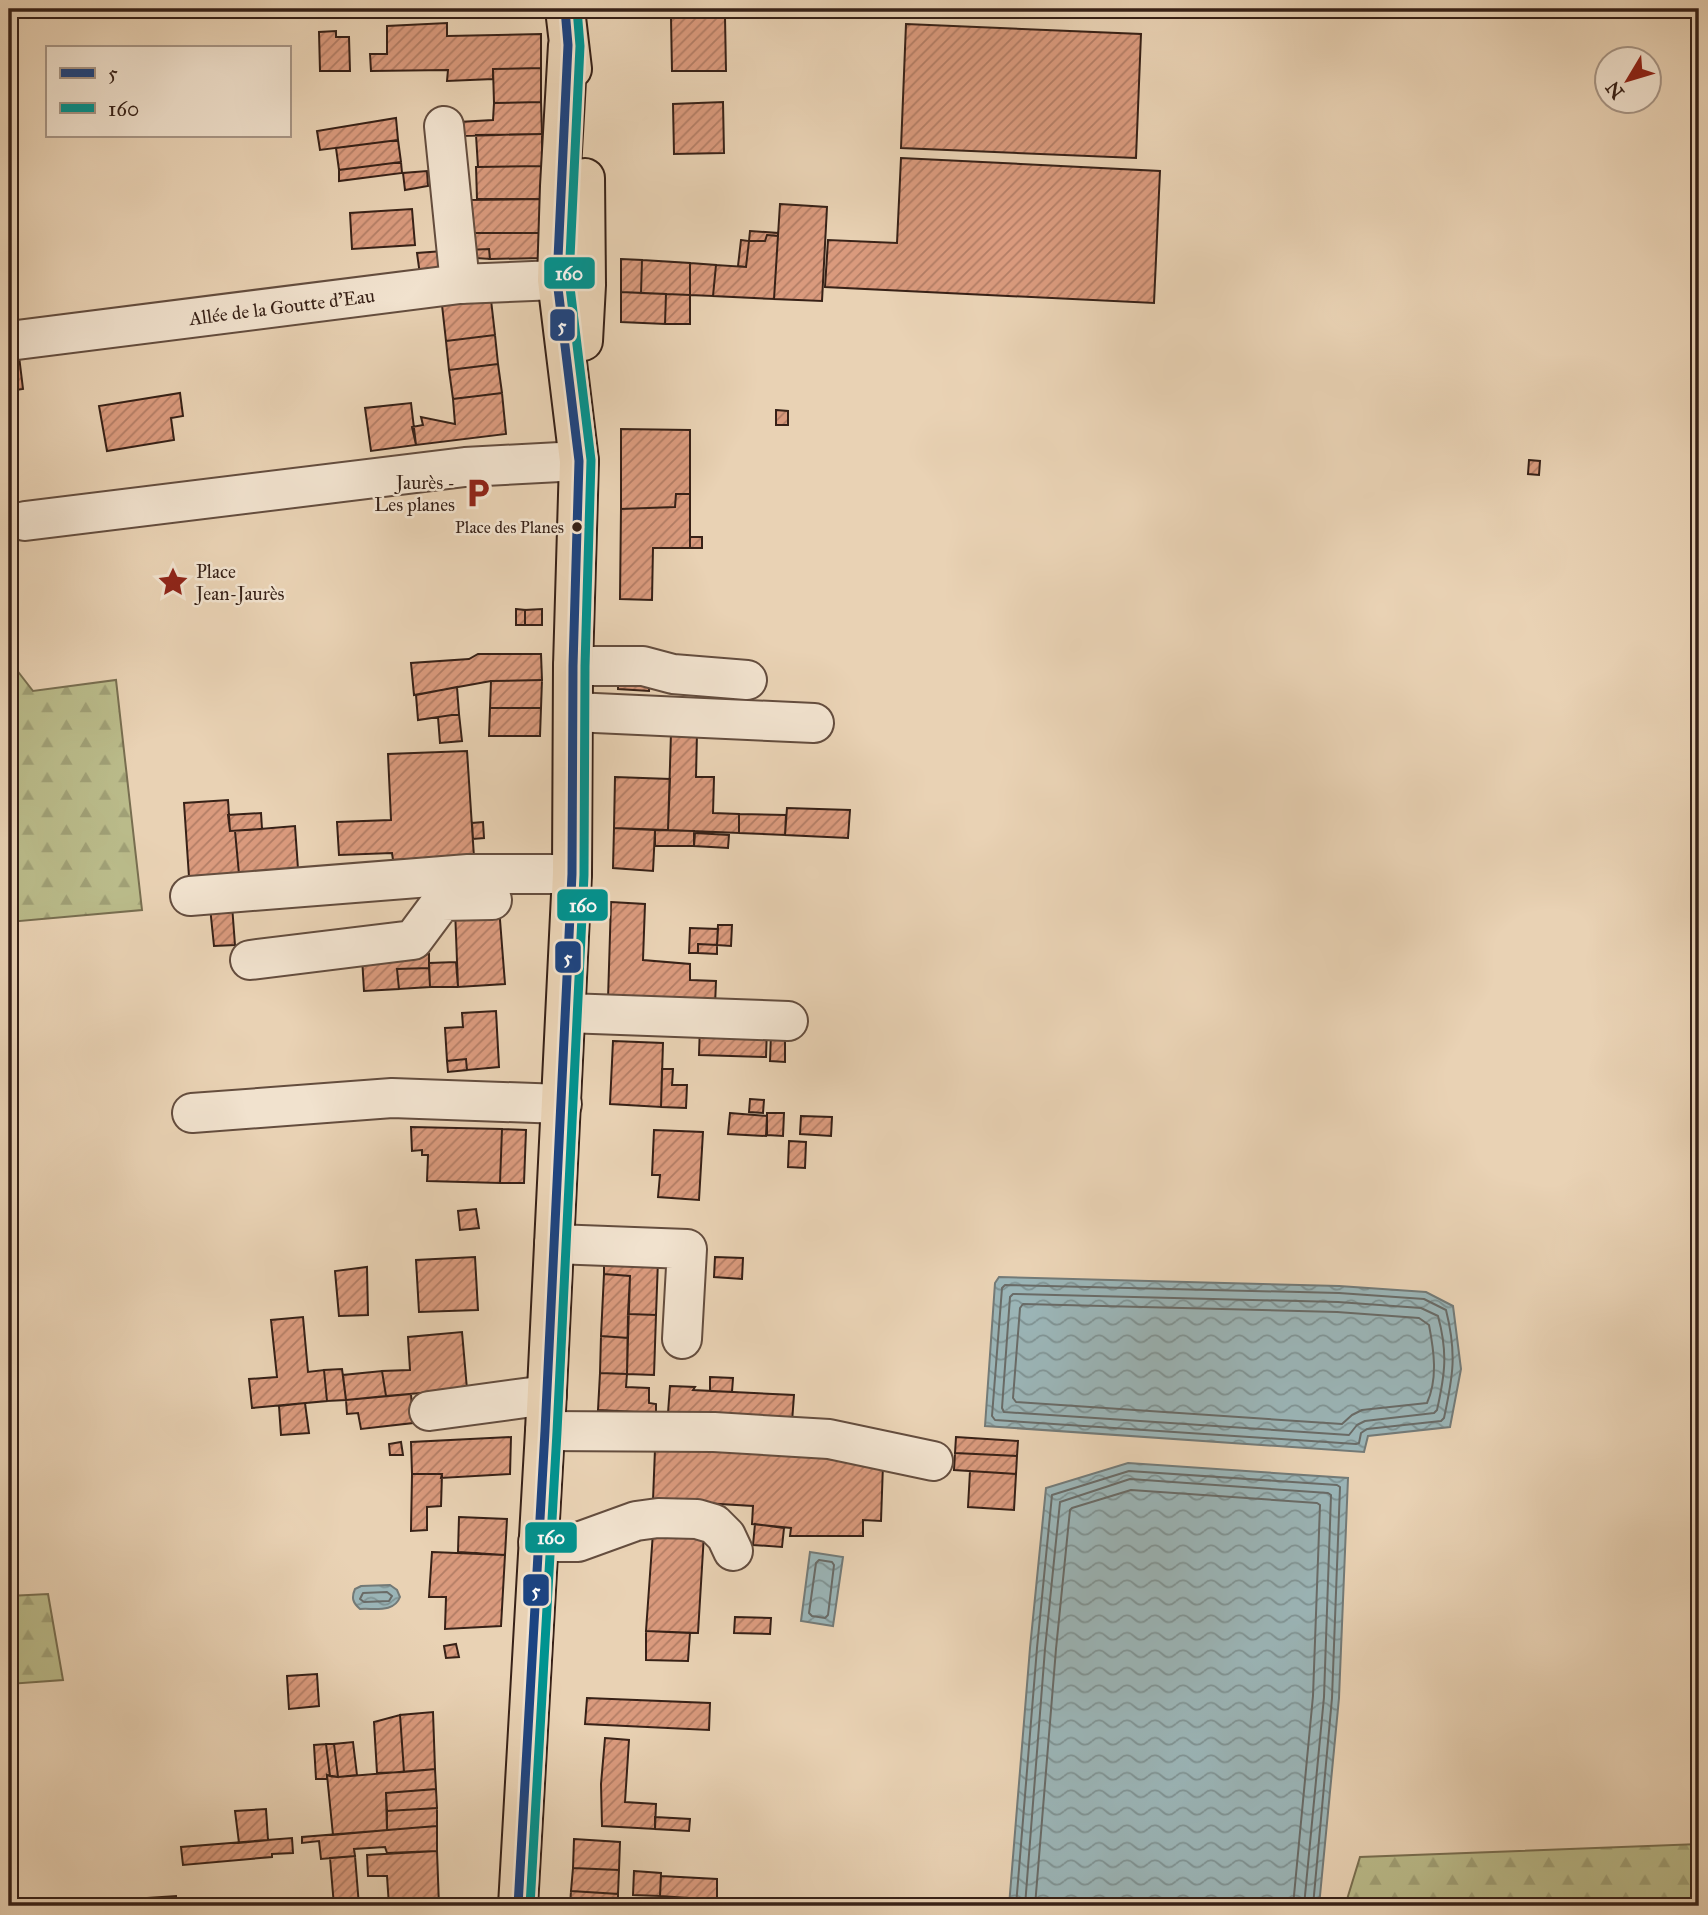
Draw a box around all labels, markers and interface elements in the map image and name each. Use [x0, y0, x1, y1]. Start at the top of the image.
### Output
legend [46, 46, 290, 136]
north arrow [1592, 46, 1662, 116]
text: 5 [108, 60, 118, 86]
text: N [1601, 77, 1629, 104]
text: 160 [108, 96, 139, 122]
line badge: 160 [543, 256, 596, 290]
text: 160 [555, 262, 583, 285]
street label: Allée de la Goutte d'Eau [187, 283, 376, 330]
line badge: 5 [549, 308, 576, 342]
text: 5 [558, 314, 567, 337]
place label: Jaurès - Les planes [374, 471, 455, 516]
parking icon: Jaurès - Les planes [461, 476, 495, 510]
place label: Place des Planes [455, 517, 564, 538]
marker: Place des Planes [570, 520, 584, 534]
place label: Place Jean-Jaurès [194, 560, 285, 606]
place icon: Place Jean-Jaurès [156, 565, 190, 599]
line badge: 160 [556, 888, 609, 922]
text: 160 [569, 894, 597, 917]
line badge: 5 [554, 940, 582, 974]
text: 5 [564, 946, 573, 969]
line badge: 160 [524, 1521, 578, 1554]
text: 160 [537, 1526, 565, 1549]
line badge: 5 [522, 1573, 550, 1607]
text: 5 [532, 1579, 541, 1602]

